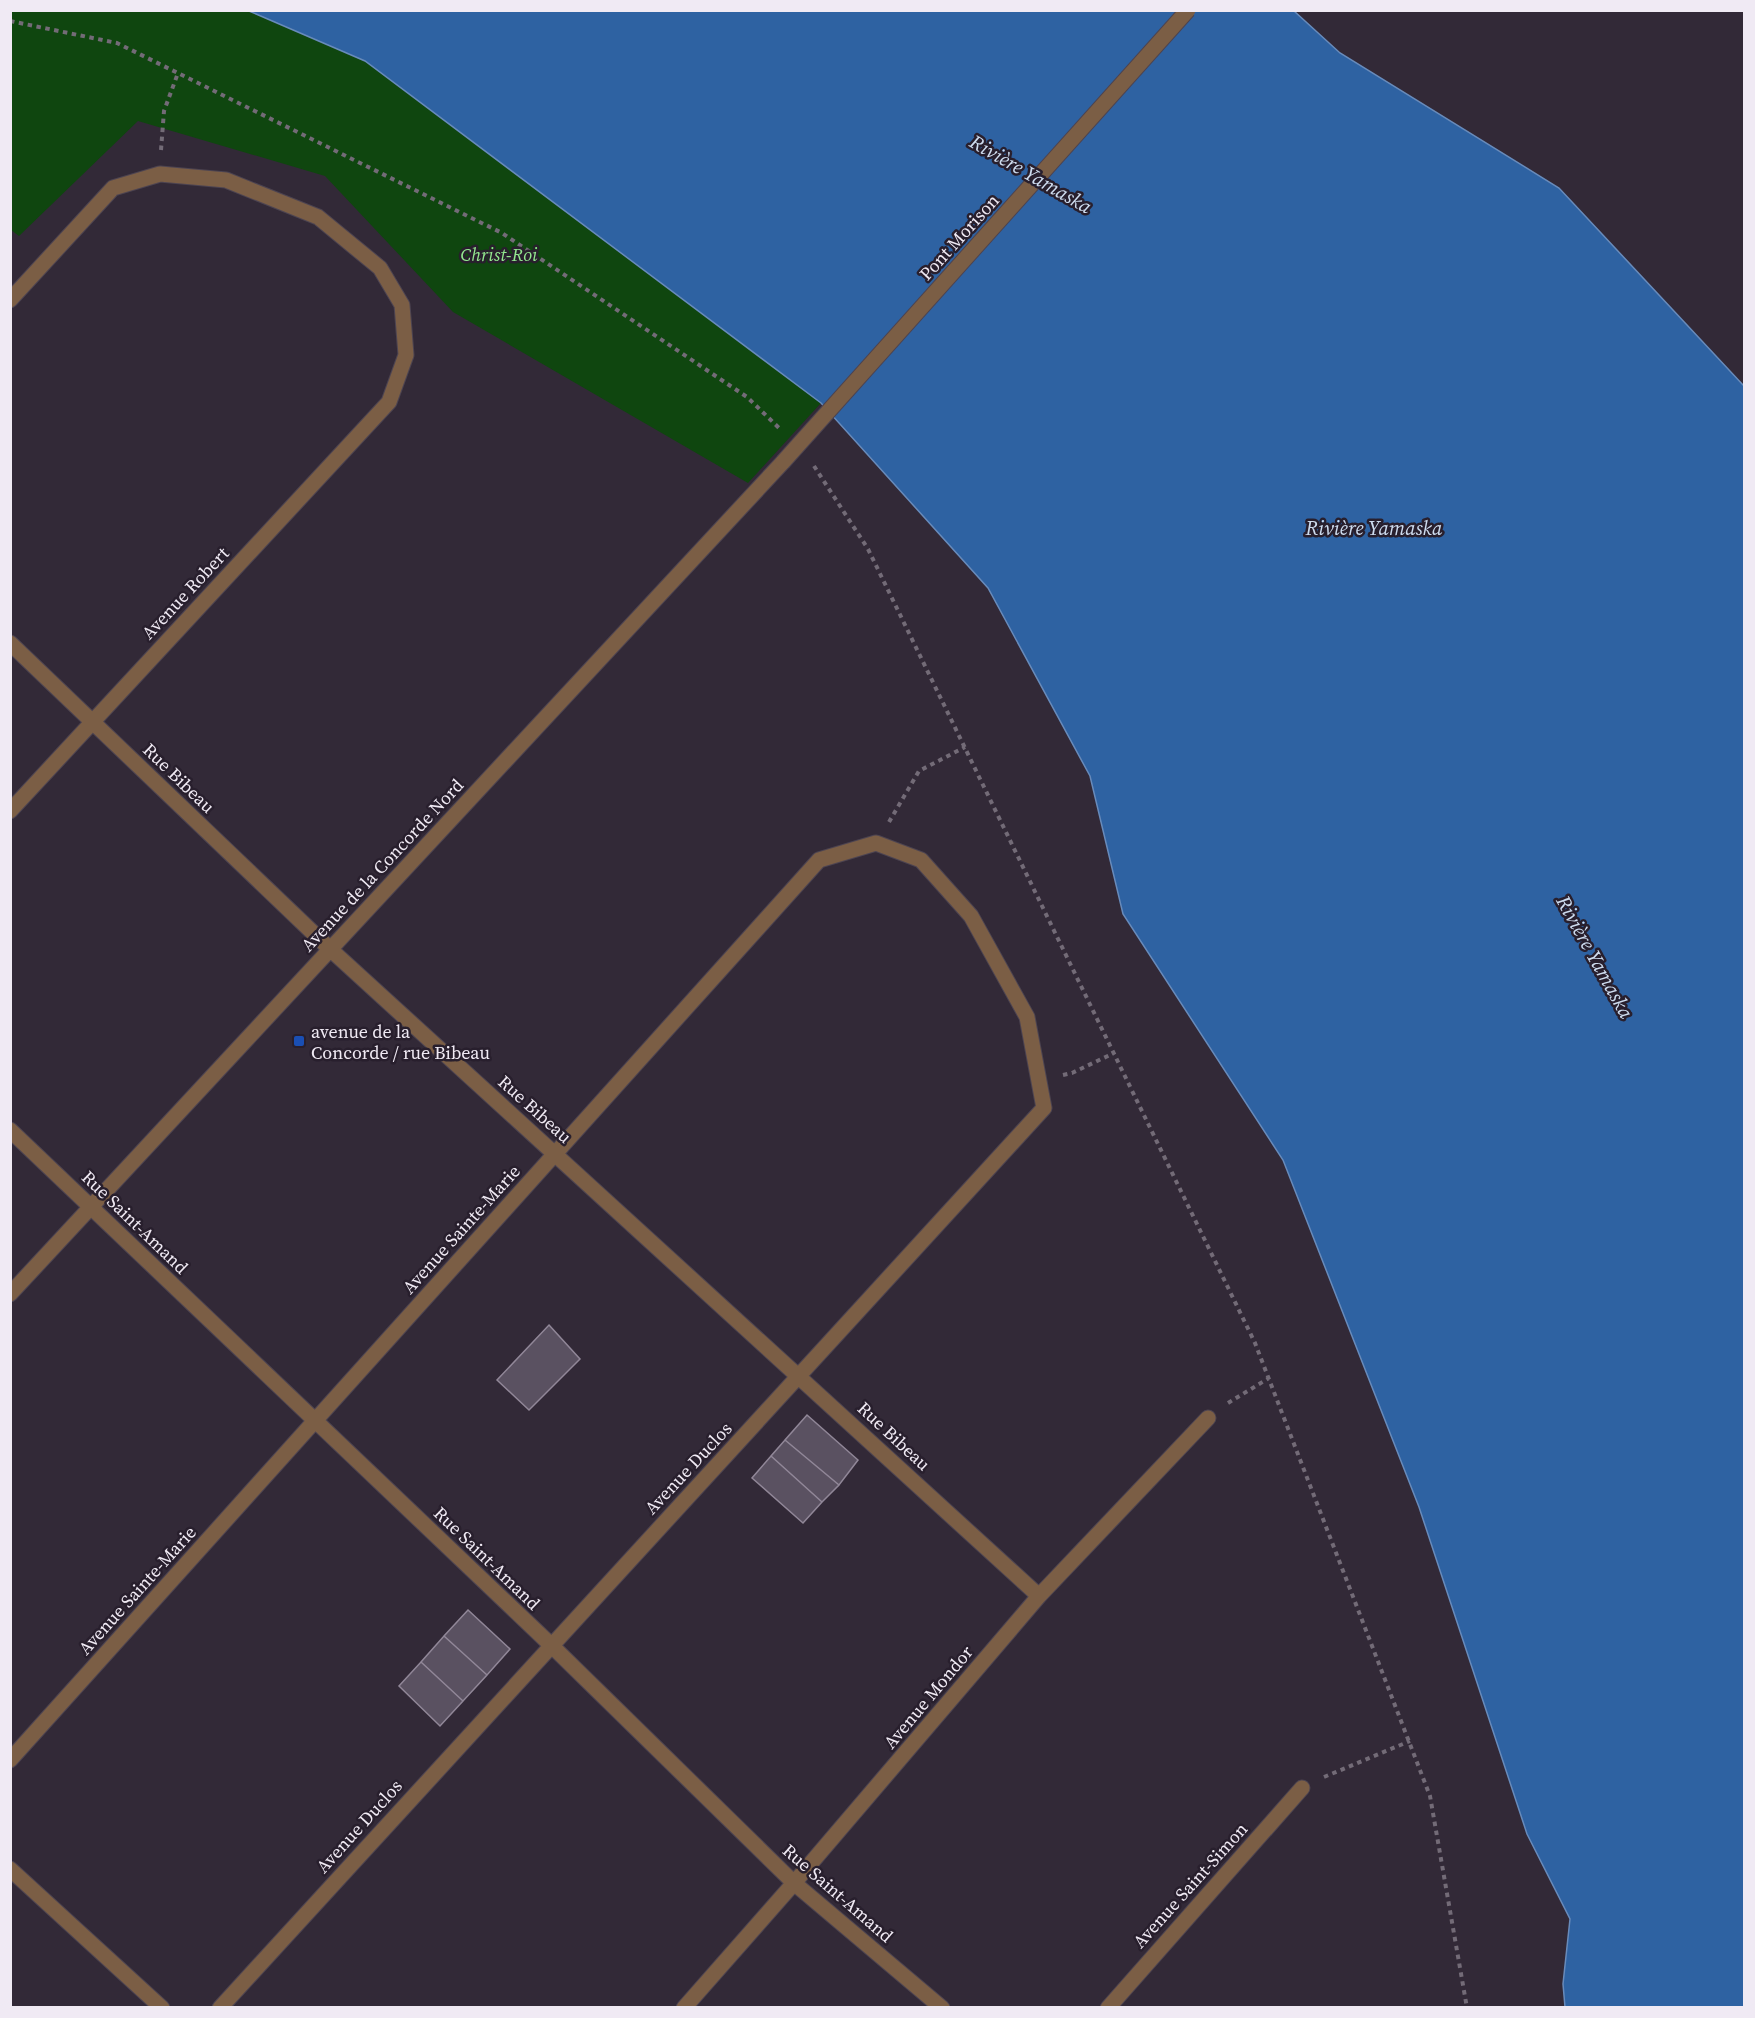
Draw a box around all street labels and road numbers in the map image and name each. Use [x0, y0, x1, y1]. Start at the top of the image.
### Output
street label: Pont Morison [913, 188, 1005, 286]
street label: Avenue Robert [136, 541, 234, 645]
street label: Rue Bibeau [138, 737, 220, 819]
street label: Avenue de la Concorde Nord [295, 773, 469, 957]
street label: Rue Bibeau [493, 1069, 577, 1149]
street label: Avenue Sainte-Marie [396, 1159, 526, 1299]
street label: Rue Saint-Amand [76, 1165, 194, 1279]
street label: Rue Bibeau [852, 1396, 936, 1476]
street label: Avenue Duclos [639, 1416, 738, 1520]
street label: Rue Saint-Amand [428, 1501, 546, 1615]
street label: Avenue Sainte-Marie [72, 1520, 202, 1660]
street label: Avenue Mondor [877, 1640, 979, 1754]
street label: Avenue Duclos [310, 1774, 408, 1878]
street label: Avenue Saint-Simon [1127, 1817, 1253, 1953]
street label: Rue Saint-Amand [777, 1838, 899, 1948]

